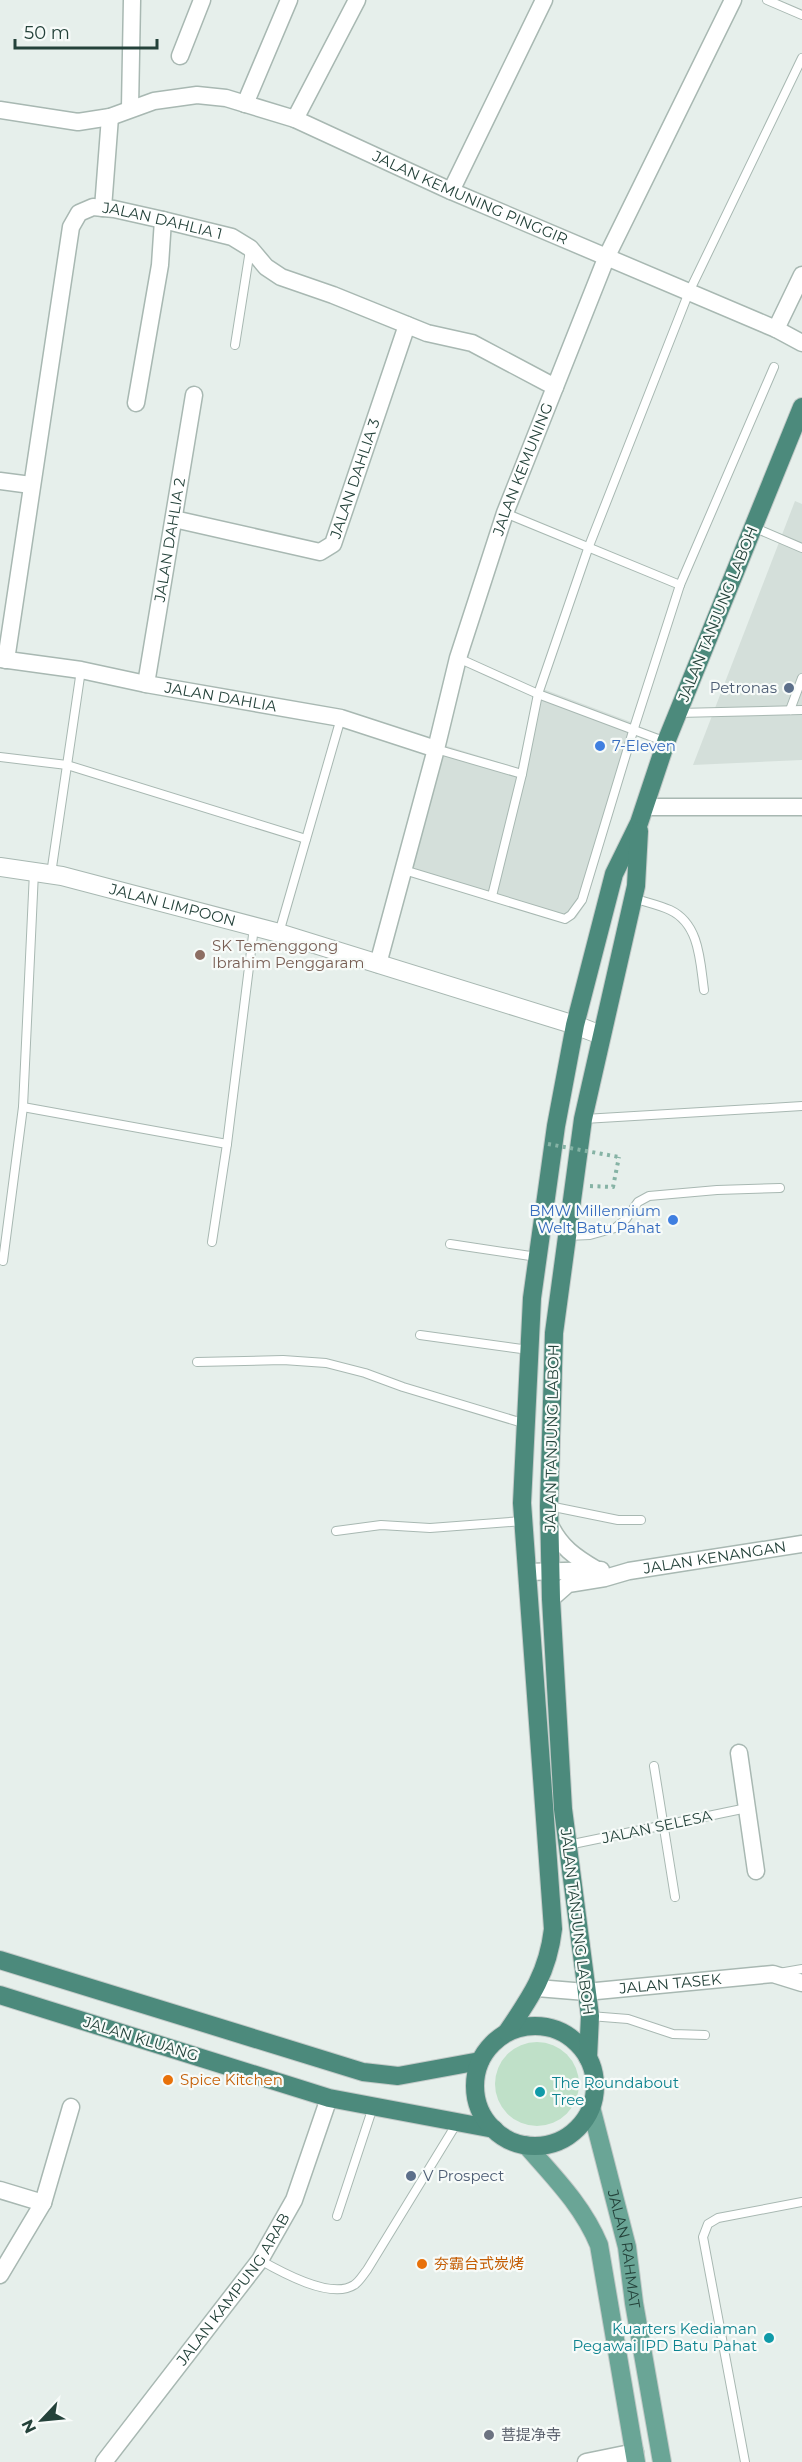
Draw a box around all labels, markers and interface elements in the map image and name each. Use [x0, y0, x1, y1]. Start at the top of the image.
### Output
scale bar [15, 12, 158, 50]
text: 50 m [24, 22, 70, 44]
street label: JALAN KEMUNING PINGGIR [369, 146, 571, 249]
street label: JALAN DAHLIA 1 [101, 198, 224, 243]
street label: JALAN KEMUNING [488, 400, 557, 539]
street label: JALAN DAHLIA 3 [325, 416, 384, 542]
street label: JALAN DAHLIA 2 [150, 476, 189, 604]
street label: JALAN TANJUNG LABOH [673, 523, 761, 705]
street label: JALAN DAHLIA [162, 677, 278, 716]
place label: Petronas [710, 678, 777, 697]
marker: Petronas [782, 681, 796, 695]
place label: 7-Eleven [612, 736, 676, 755]
marker: 7-Eleven [593, 739, 607, 753]
street label: JALAN LIMPOON [107, 879, 238, 930]
place label: SK Temenggong Ibrahim Penggaram [212, 936, 364, 972]
marker: SK Temenggong Ibrahim Penggaram [193, 948, 207, 962]
place label: BMW Millennium Welt Batu Pahat [529, 1201, 661, 1237]
marker: BMW Millennium Welt Batu Pahat [666, 1213, 680, 1227]
street label: JALAN TANJUNG LABOH [540, 1344, 563, 1533]
street label: JALAN KENANGAN [641, 1537, 787, 1578]
street label: JALAN SELESA [599, 1806, 714, 1848]
street label: JALAN TANJUNG LABOH [557, 1827, 598, 2016]
street label: JALAN TASEK [617, 1969, 723, 1998]
street label: JALAN KLUANG [80, 2012, 201, 2065]
place label: Spice Kitchen [180, 2070, 283, 2089]
marker: Spice Kitchen [161, 2073, 175, 2087]
place label: The Roundabout Tree [552, 2073, 679, 2109]
marker: The Roundabout Tree [533, 2085, 547, 2099]
place label: V Prospect [423, 2166, 504, 2185]
marker: V Prospect [404, 2169, 418, 2183]
street label: JALAN RAHMAT [603, 2186, 645, 2310]
street label: JALAN KAMPUNG ARAB [172, 2209, 294, 2370]
place label: 夯霸台式炭烤 [434, 2254, 524, 2273]
marker: 夯霸台式炭烤 [415, 2257, 429, 2271]
place label: Kuarters Kediaman Pegawai IPD Batu Pahat [572, 2319, 757, 2355]
marker: Kuarters Kediaman Pegawai IPD Batu Pahat [762, 2331, 776, 2345]
north arrow [12, 2390, 72, 2450]
text: N [18, 2416, 40, 2436]
place label: 菩提净寺 [501, 2425, 561, 2444]
marker: 菩提净寺 [482, 2428, 496, 2442]

